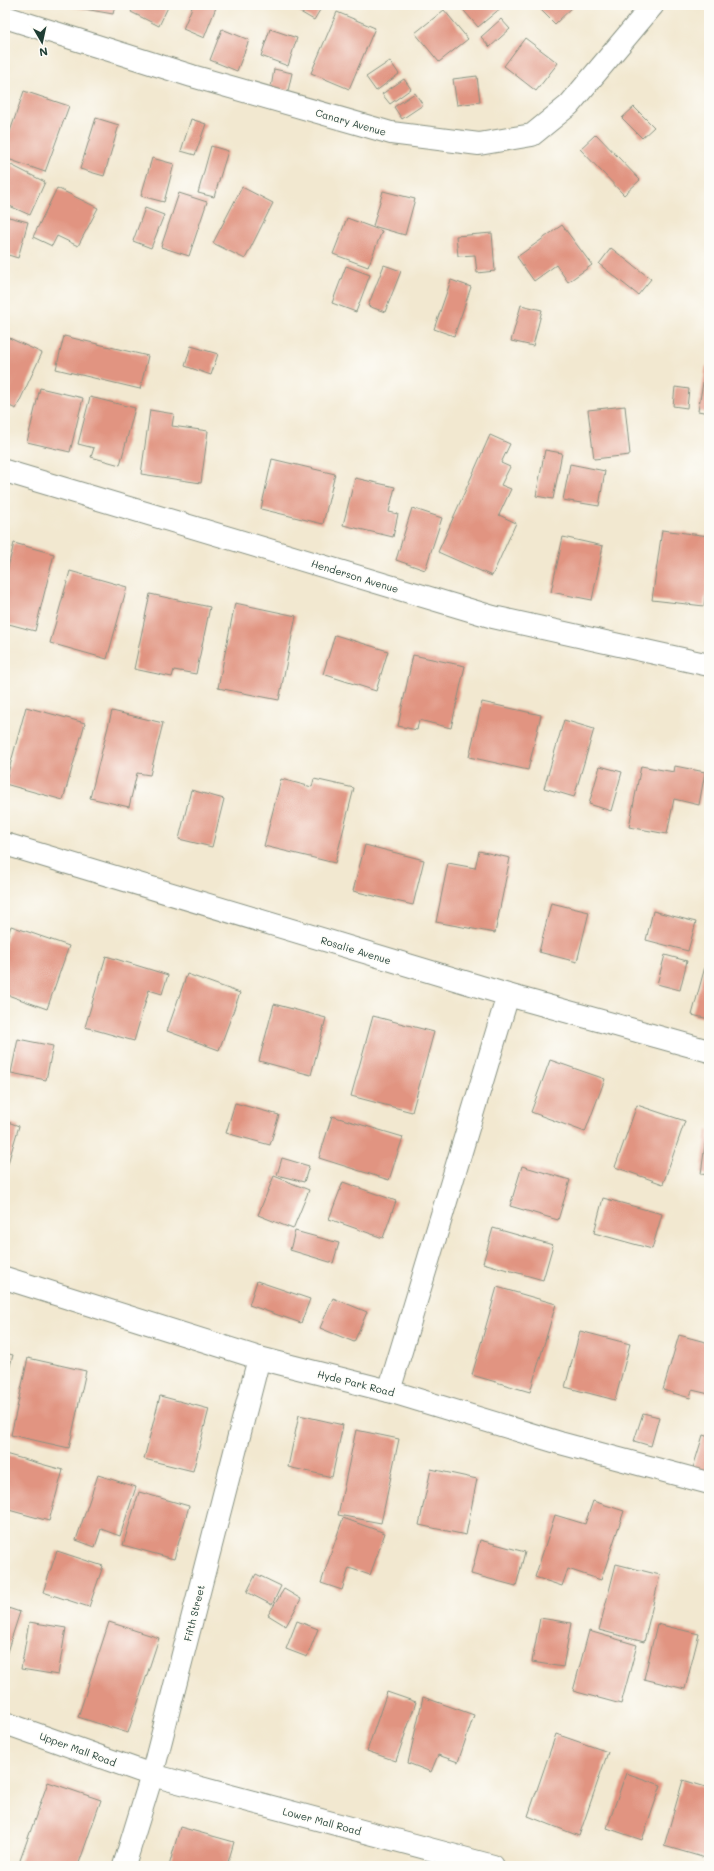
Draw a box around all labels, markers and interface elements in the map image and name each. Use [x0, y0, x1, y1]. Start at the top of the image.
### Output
north arrow [22, 22, 62, 62]
text: N [38, 44, 49, 60]
street label: Canary Avenue [314, 105, 388, 139]
street label: Henderson Avenue [310, 556, 400, 596]
street label: Rosalie Avenue [319, 933, 393, 967]
street label: Hyde Park Road [316, 1367, 396, 1399]
street label: Fifth Street [180, 1583, 208, 1643]
street label: Upper Mall Road [38, 1729, 118, 1769]
street label: Lower Mall Road [281, 1804, 363, 1838]

